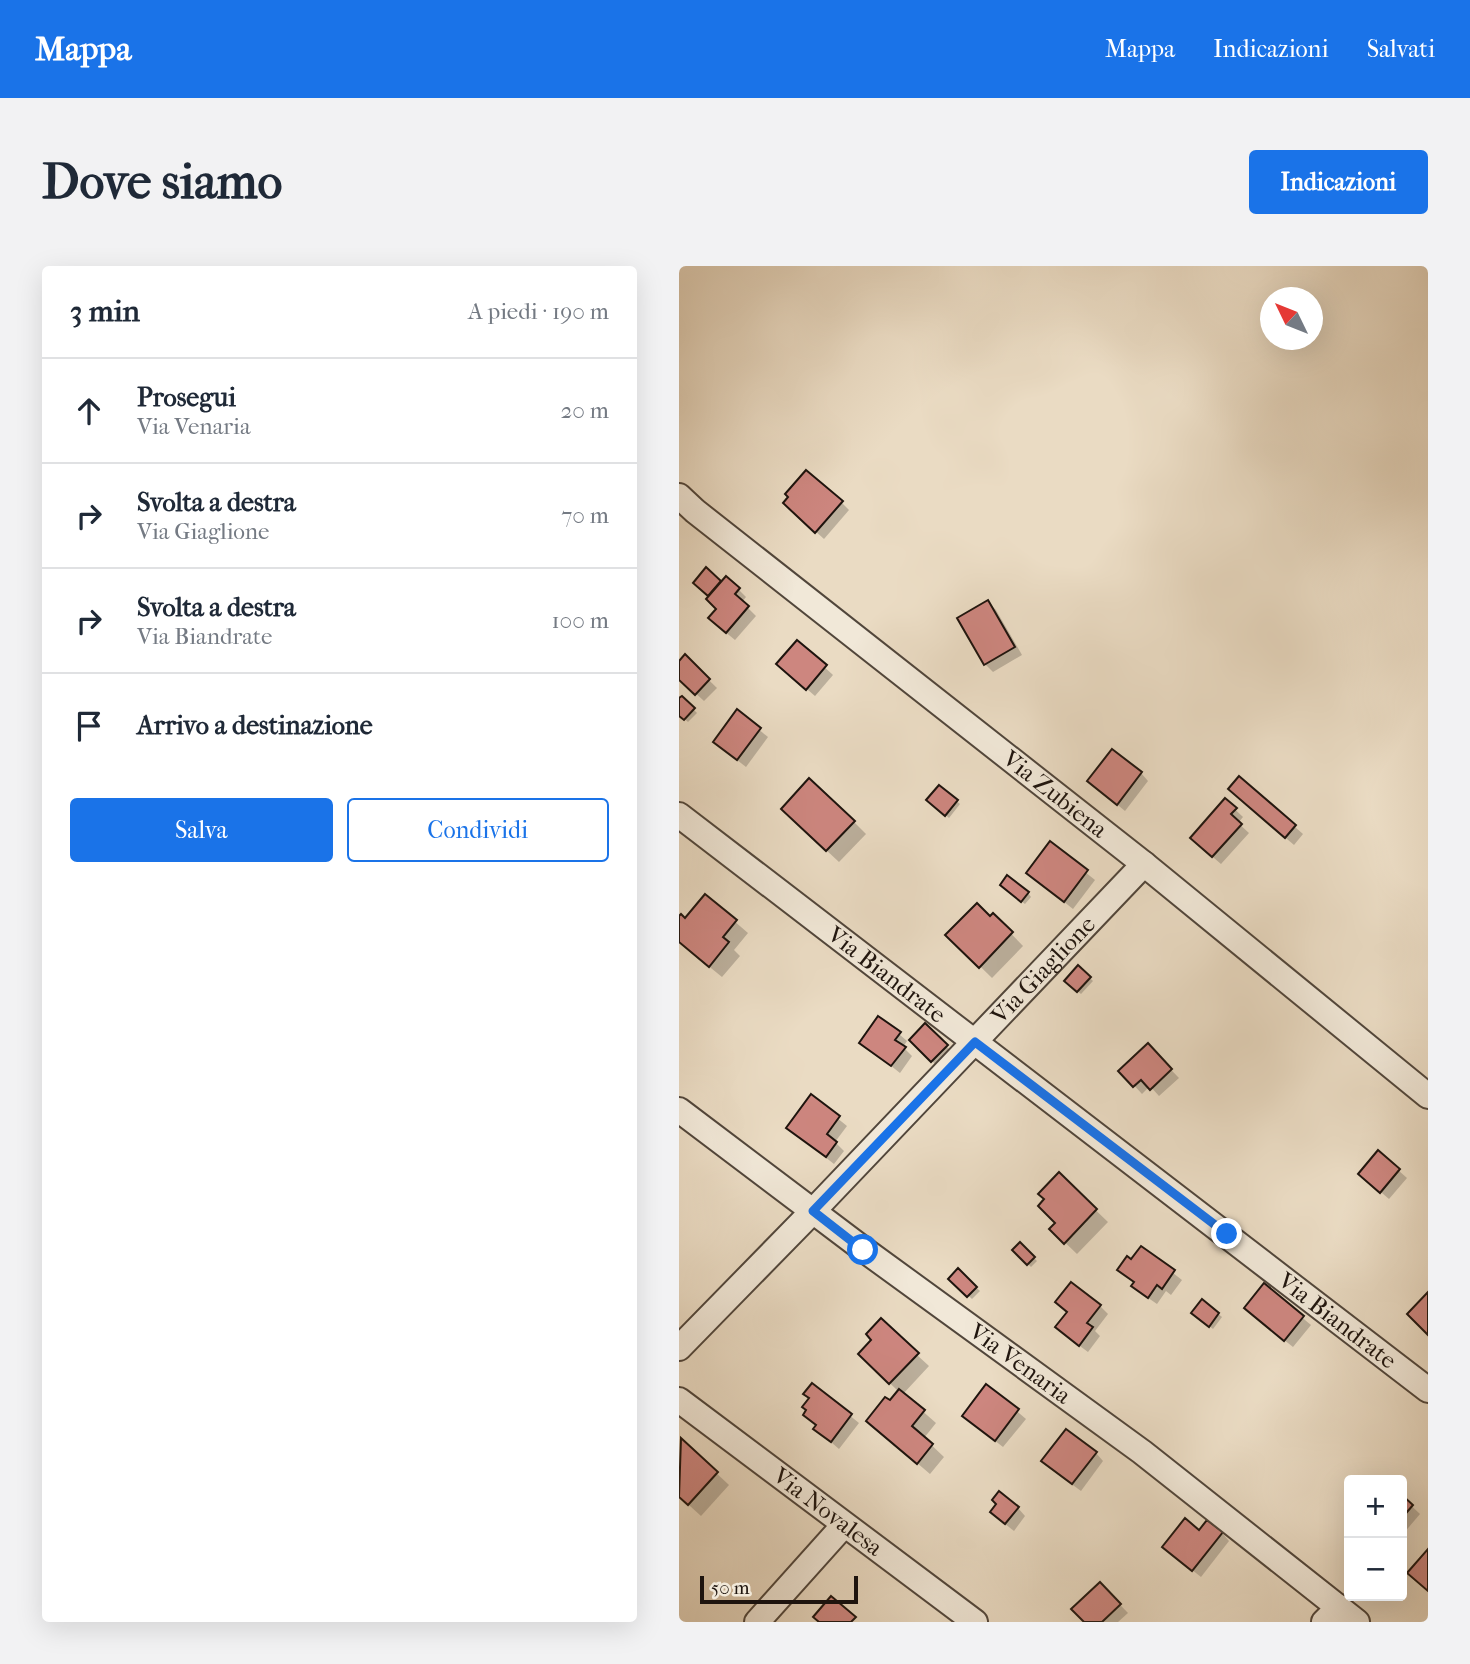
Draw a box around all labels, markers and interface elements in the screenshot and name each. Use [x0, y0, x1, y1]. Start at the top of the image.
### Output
text: Mappa [35, 30, 132, 69]
text: Mappa [1105, 35, 1175, 63]
text: Indicazioni [1213, 35, 1329, 63]
text: Salvati [1367, 35, 1435, 63]
button: Indicazioni [1249, 150, 1428, 214]
text: Dove siamo [42, 153, 282, 211]
north arrow [1260, 287, 1323, 350]
text: 3 min [70, 294, 140, 329]
text: A piedi · 190 m [468, 298, 609, 325]
text: Prosegui [137, 382, 236, 413]
icon: ahead [70, 392, 108, 430]
text: 20 m [560, 397, 609, 424]
text: Via Venaria [137, 413, 251, 440]
text: Svolta a destra [137, 487, 296, 518]
icon: right [70, 497, 108, 535]
text: 70 m [561, 502, 609, 529]
text: Via Giaglione [137, 518, 269, 545]
text: Svolta a destra [137, 592, 296, 623]
icon: right [70, 602, 108, 640]
text: 100 m [551, 607, 609, 634]
text: Via Biandrate [137, 623, 272, 650]
icon: arrive [70, 707, 108, 745]
text: Arrivo a destinazione [137, 710, 373, 741]
street label: Via Zubiena [997, 744, 1114, 844]
button: Salva [70, 798, 333, 862]
button: Condividi [347, 798, 609, 862]
street label: Via Giaglione [985, 910, 1101, 1030]
street label: Via Biandrate [821, 920, 952, 1029]
route end [1211, 1218, 1242, 1249]
route start [847, 1234, 878, 1265]
street label: Via Biandrate [1272, 1266, 1402, 1375]
street label: Via Venaria [963, 1317, 1077, 1410]
street label: Via Novalesa [767, 1461, 889, 1562]
map controls [1344, 1475, 1407, 1601]
button: + [1344, 1475, 1407, 1538]
button: − [1344, 1538, 1407, 1601]
scale bar [700, 1573, 857, 1605]
text: 50 m [711, 1577, 750, 1599]

